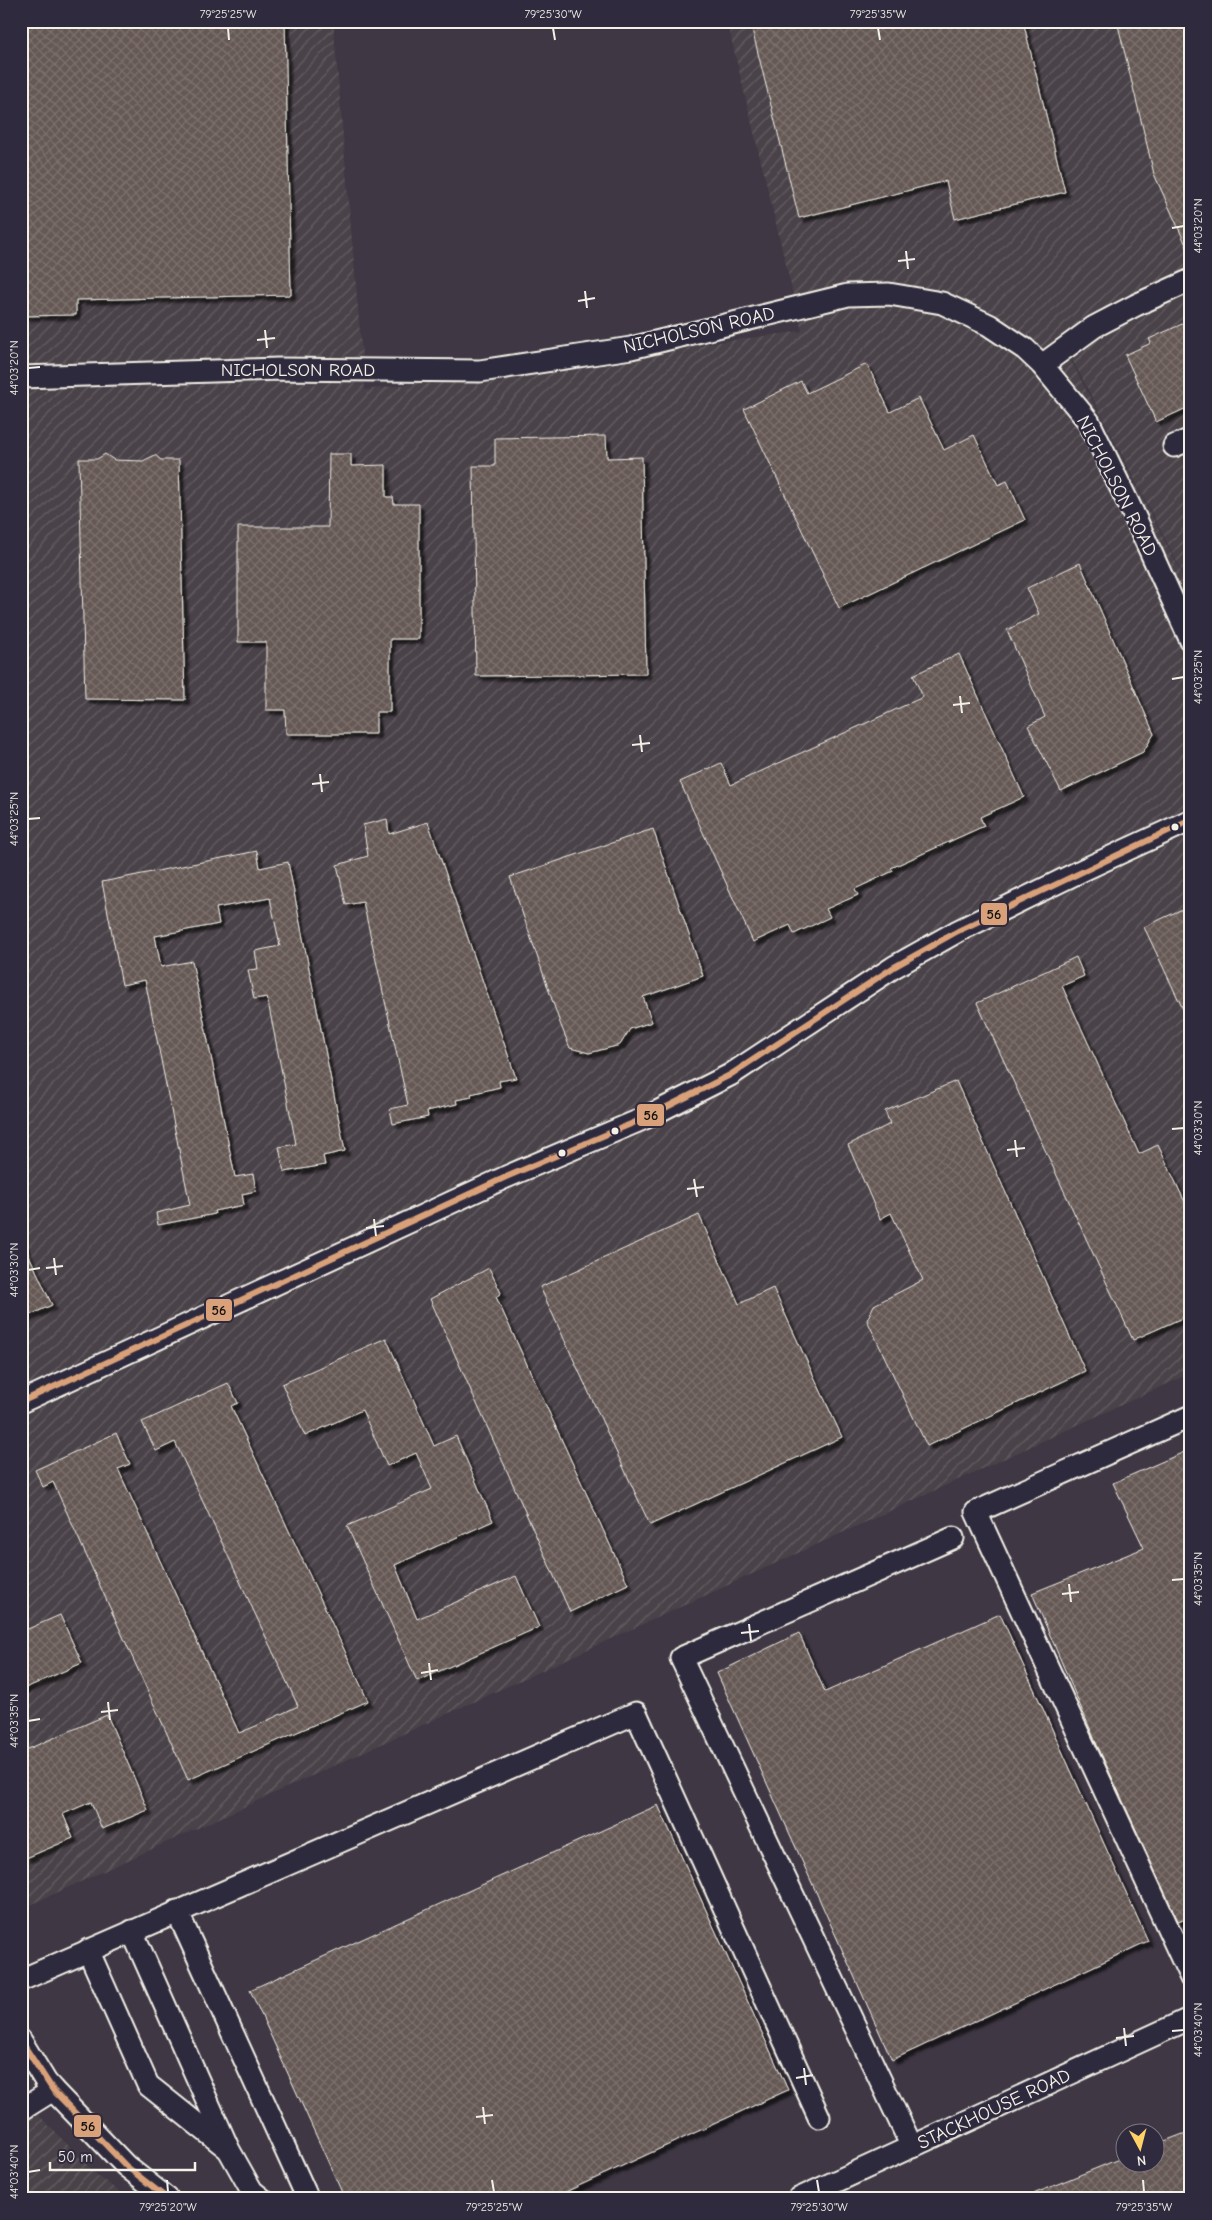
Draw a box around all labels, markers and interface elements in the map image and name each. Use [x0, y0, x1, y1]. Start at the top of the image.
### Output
text: 79°25'25"W [200, 7, 257, 21]
text: 79°25'30"W [524, 7, 582, 21]
text: 79°25'35"W [850, 7, 907, 21]
text: 44°03'20"N [1191, 198, 1205, 254]
street label: NICHOLSON ROAD [621, 302, 777, 358]
text: 44°03'20"N [7, 340, 21, 396]
street label: NICHOLSON ROAD [221, 359, 375, 381]
street label: NICHOLSON ROAD [1072, 412, 1162, 560]
text: 44°03'25"N [1191, 650, 1205, 704]
text: 44°03'25"N [7, 792, 21, 846]
unlabelled marker [1170, 822, 1180, 832]
line badge: 56 [980, 902, 1008, 926]
text: 56 [987, 906, 1001, 923]
text: 44°03'30"N [1191, 1101, 1205, 1155]
line badge: 56 [636, 1103, 665, 1127]
text: 56 [644, 1107, 658, 1124]
unlabelled marker [610, 1126, 620, 1136]
unlabelled marker [557, 1148, 567, 1158]
text: 44°03'30"N [7, 1243, 21, 1297]
line badge: 56 [205, 1298, 233, 1322]
text: 56 [212, 1302, 226, 1319]
text: 44°03'35"N [1191, 1552, 1205, 1606]
text: 44°03'35"N [7, 1694, 21, 1748]
text: 44°03'40"N [1191, 2003, 1205, 2057]
street label: STACKHOUSE ROAD [914, 2064, 1074, 2154]
line badge: 56 [73, 2114, 102, 2138]
text: 56 [81, 2118, 95, 2135]
north arrow [1114, 2122, 1164, 2172]
scale bar [50, 2140, 195, 2172]
text: 44°03'40"N [7, 2145, 21, 2199]
text: 50 m [58, 2148, 93, 2166]
text: N [1136, 2151, 1147, 2169]
text: 79°25'20"W [139, 2200, 197, 2214]
text: 79°25'25"W [466, 2200, 523, 2214]
text: 79°25'30"W [790, 2200, 848, 2214]
text: 79°25'35"W [1116, 2200, 1173, 2214]

